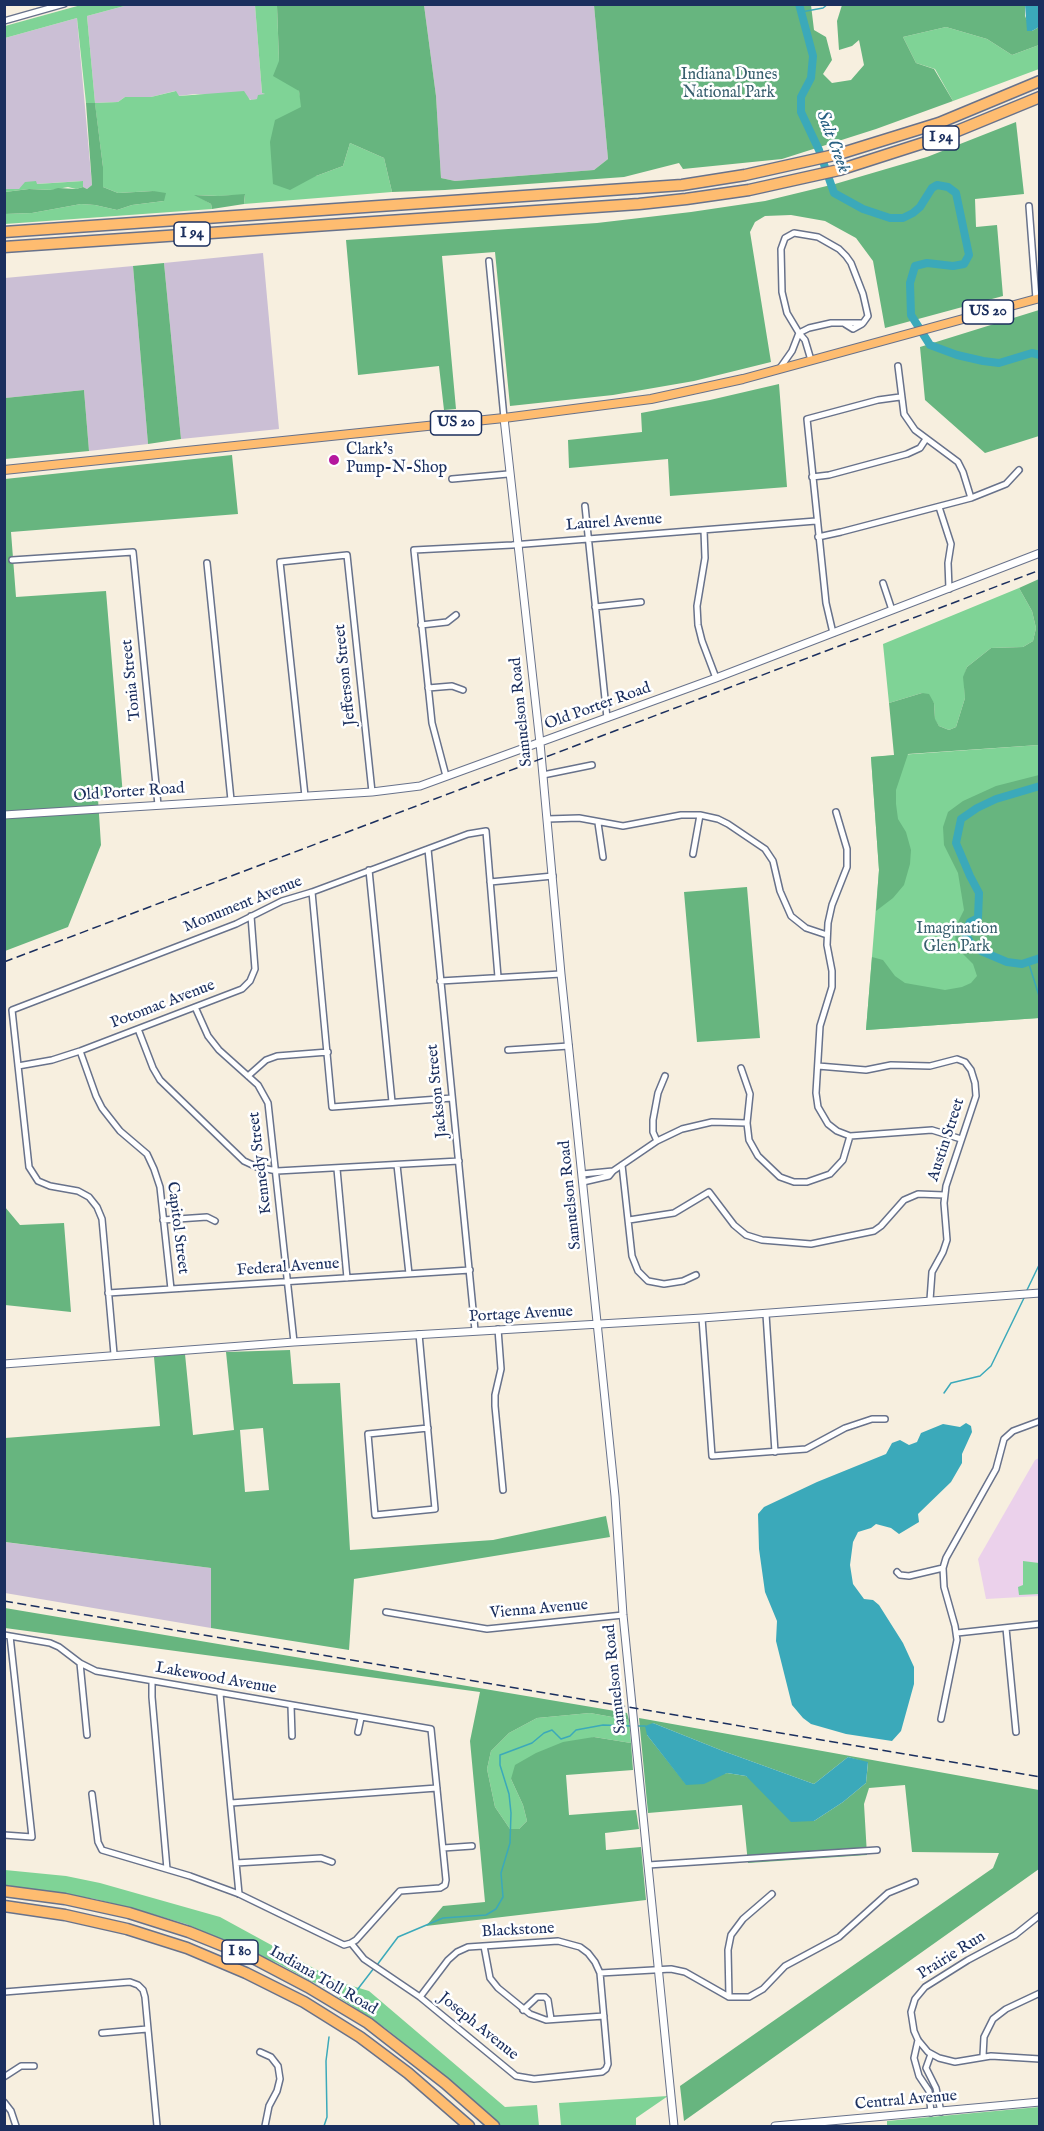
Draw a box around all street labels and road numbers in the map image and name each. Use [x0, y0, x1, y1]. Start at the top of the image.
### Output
road number: I 94 [923, 126, 959, 150]
road number: I 94 [174, 222, 210, 246]
road number: US 20 [962, 300, 1014, 324]
road number: US 20 [430, 411, 482, 435]
street label: Laurel Avenue [565, 510, 663, 536]
street label: Jefferson Street [331, 623, 361, 727]
street label: Tonia Street [118, 638, 146, 722]
street label: Samuelson Road [507, 656, 537, 768]
street label: Old Porter Road [542, 679, 654, 735]
street label: Old Porter Road [73, 780, 185, 806]
street label: Monument Avenue [181, 872, 305, 938]
street label: Potomac Avenue [108, 976, 218, 1034]
street label: Jackson Street [424, 1043, 452, 1139]
street label: Austin Street [925, 1096, 969, 1184]
street label: Kennedy Street [245, 1111, 277, 1215]
street label: Samuelson Road [556, 1139, 586, 1251]
street label: Capitol Street [162, 1181, 192, 1275]
street label: Federal Avenue [236, 1255, 340, 1281]
street label: Portage Avenue [468, 1303, 574, 1327]
street label: Vienna Avenue [489, 1596, 589, 1624]
street label: Samuelson Road [601, 1623, 631, 1735]
street label: Lakewood Avenue [154, 1659, 278, 1699]
street label: Blackstone [481, 1920, 555, 1942]
street label: Prairie Run [915, 1928, 989, 1984]
road number: I 80 [222, 1940, 258, 1964]
street label: Indiana Toll Road [266, 1942, 380, 2020]
street label: Joseph Avenue [434, 1989, 522, 2065]
street label: Central Avenue [854, 2087, 958, 2115]

